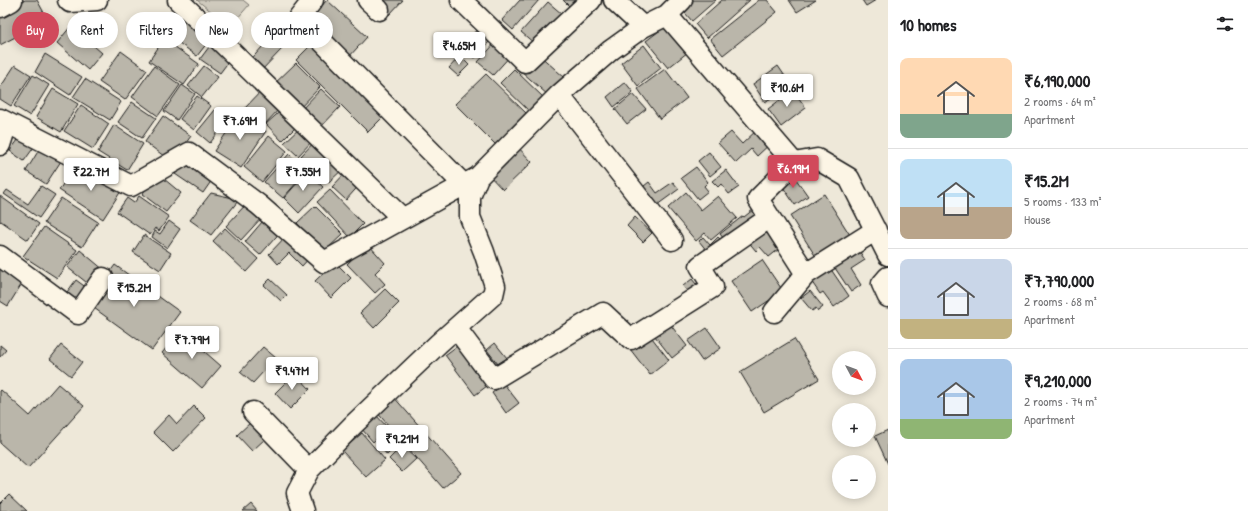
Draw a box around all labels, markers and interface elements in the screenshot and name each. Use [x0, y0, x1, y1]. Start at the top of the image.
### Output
chip: Buy [12, 12, 59, 48]
chip: Rent [67, 12, 118, 48]
chip: Filters [126, 12, 187, 48]
chip: New [195, 12, 243, 48]
chip: Apartment [251, 12, 333, 48]
text: 10 homes [900, 13, 957, 36]
icon: filters [1214, 13, 1236, 35]
pin: ₹4.65M [426, 32, 492, 66]
text: ₹4.65M [442, 36, 476, 54]
text: ₹6,190,000 [1024, 69, 1090, 92]
pin: ₹10.6M [754, 74, 820, 108]
icon: home [932, 74, 980, 122]
text: ₹10.6M [770, 78, 804, 96]
text: 2 rooms · 64 m² [1024, 92, 1096, 110]
pin: ₹7.69M [207, 107, 273, 141]
text: Apartment [1024, 110, 1075, 128]
text: ₹7.69M [223, 111, 257, 129]
pin: ₹6.19M [760, 155, 826, 189]
pin: ₹22.7M [58, 158, 124, 192]
pin: ₹7.55M [270, 158, 336, 192]
text: ₹6.19M [777, 159, 809, 177]
text: ₹22.7M [73, 162, 109, 180]
text: ₹7.55M [285, 162, 321, 180]
text: ₹15.2M [1024, 169, 1069, 192]
icon: home [932, 175, 980, 223]
text: 5 rooms · 133 m² [1024, 192, 1102, 210]
text: House [1024, 210, 1051, 228]
text: ₹7,790,000 [1024, 269, 1094, 292]
pin: ₹15.2M [101, 274, 167, 308]
icon: home [932, 275, 980, 323]
text: ₹15.2M [117, 278, 151, 296]
text: 2 rooms · 68 m² [1024, 292, 1097, 310]
text: Apartment [1024, 310, 1075, 328]
pin: ₹7.79M [159, 326, 225, 360]
text: ₹7.79M [174, 330, 210, 348]
north arrow [832, 351, 876, 395]
map controls [832, 351, 876, 499]
pin: ₹9.47M [259, 357, 325, 391]
text: ₹9.47M [275, 361, 309, 379]
text: ₹9,210,000 [1024, 369, 1091, 392]
icon: home [932, 375, 980, 423]
text: 2 rooms · 74 m² [1024, 392, 1097, 410]
button: + [832, 403, 876, 447]
text: Apartment [1024, 410, 1075, 428]
pin: ₹9.21M [369, 425, 435, 459]
text: ₹9.21M [385, 429, 419, 447]
button: − [832, 455, 876, 499]

